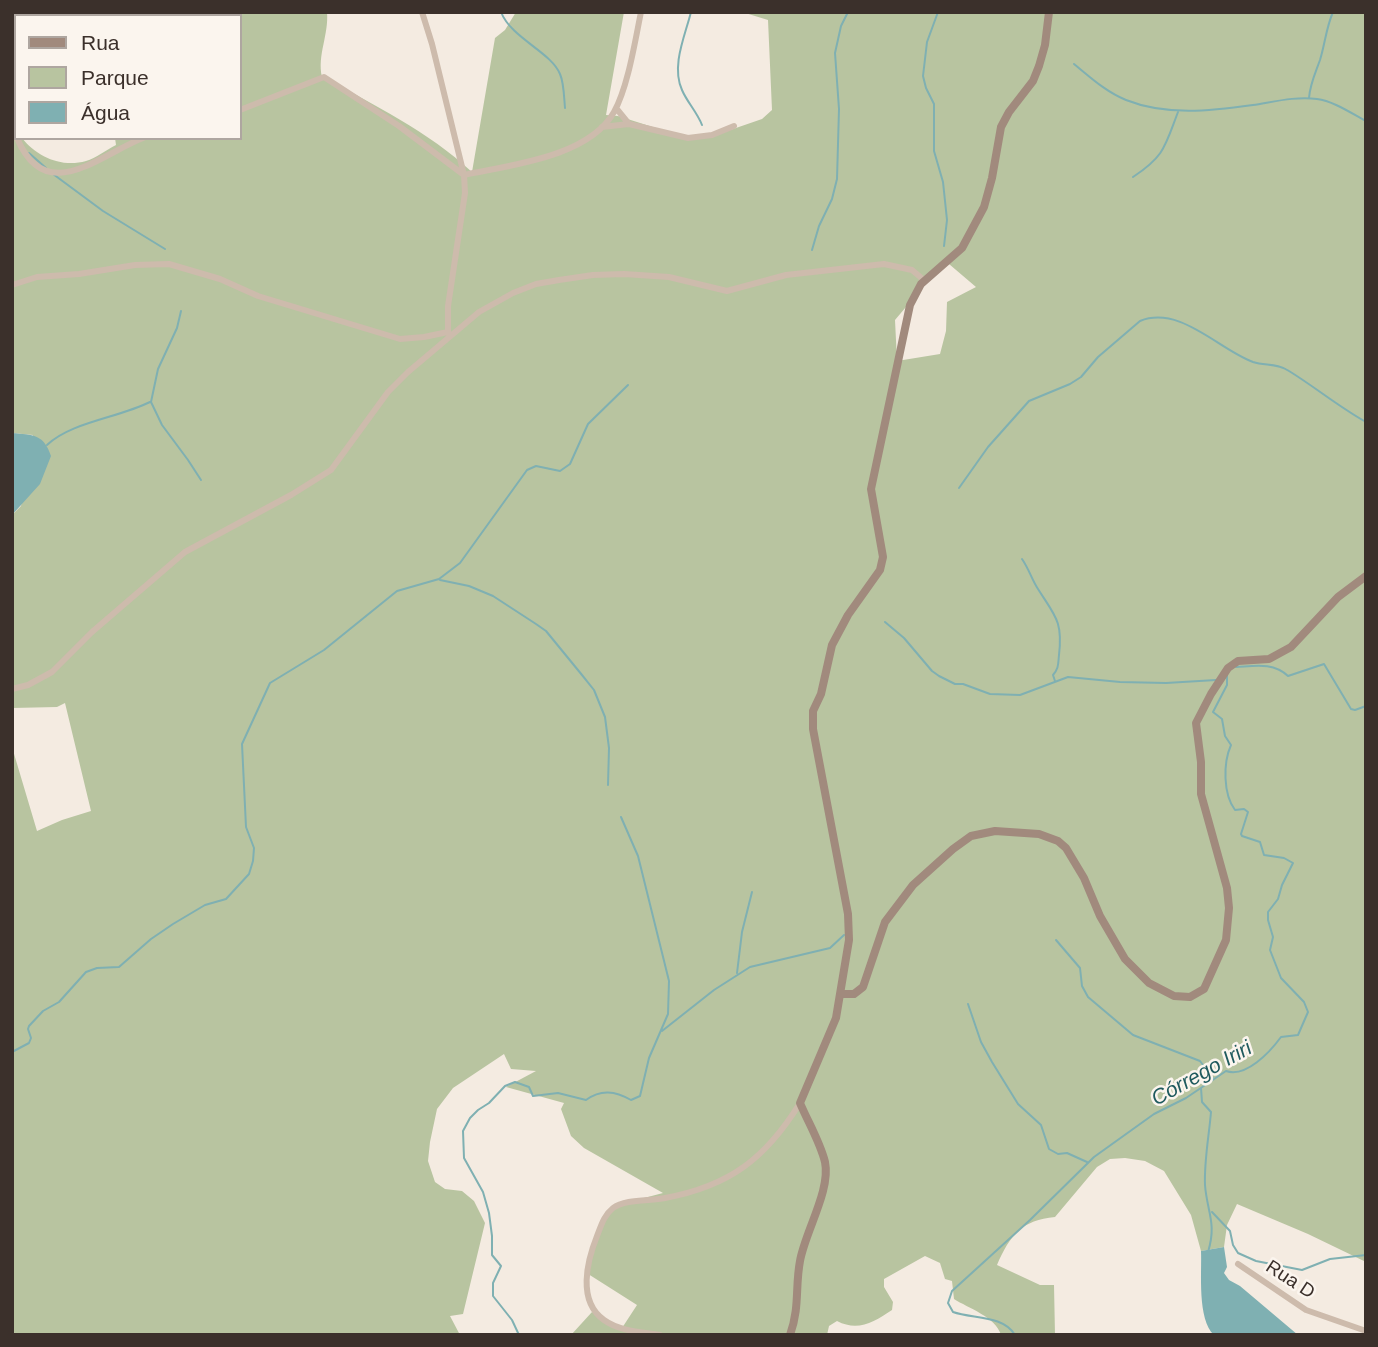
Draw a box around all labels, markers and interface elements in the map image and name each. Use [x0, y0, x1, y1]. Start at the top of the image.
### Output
legend [14, 14, 242, 140]
text: Rua [81, 31, 120, 54]
text: Parque [81, 66, 149, 89]
text: Água [81, 101, 130, 124]
water label: Córrego Iriri [1147, 1036, 1257, 1112]
street label: Rua D [1261, 1256, 1319, 1304]

